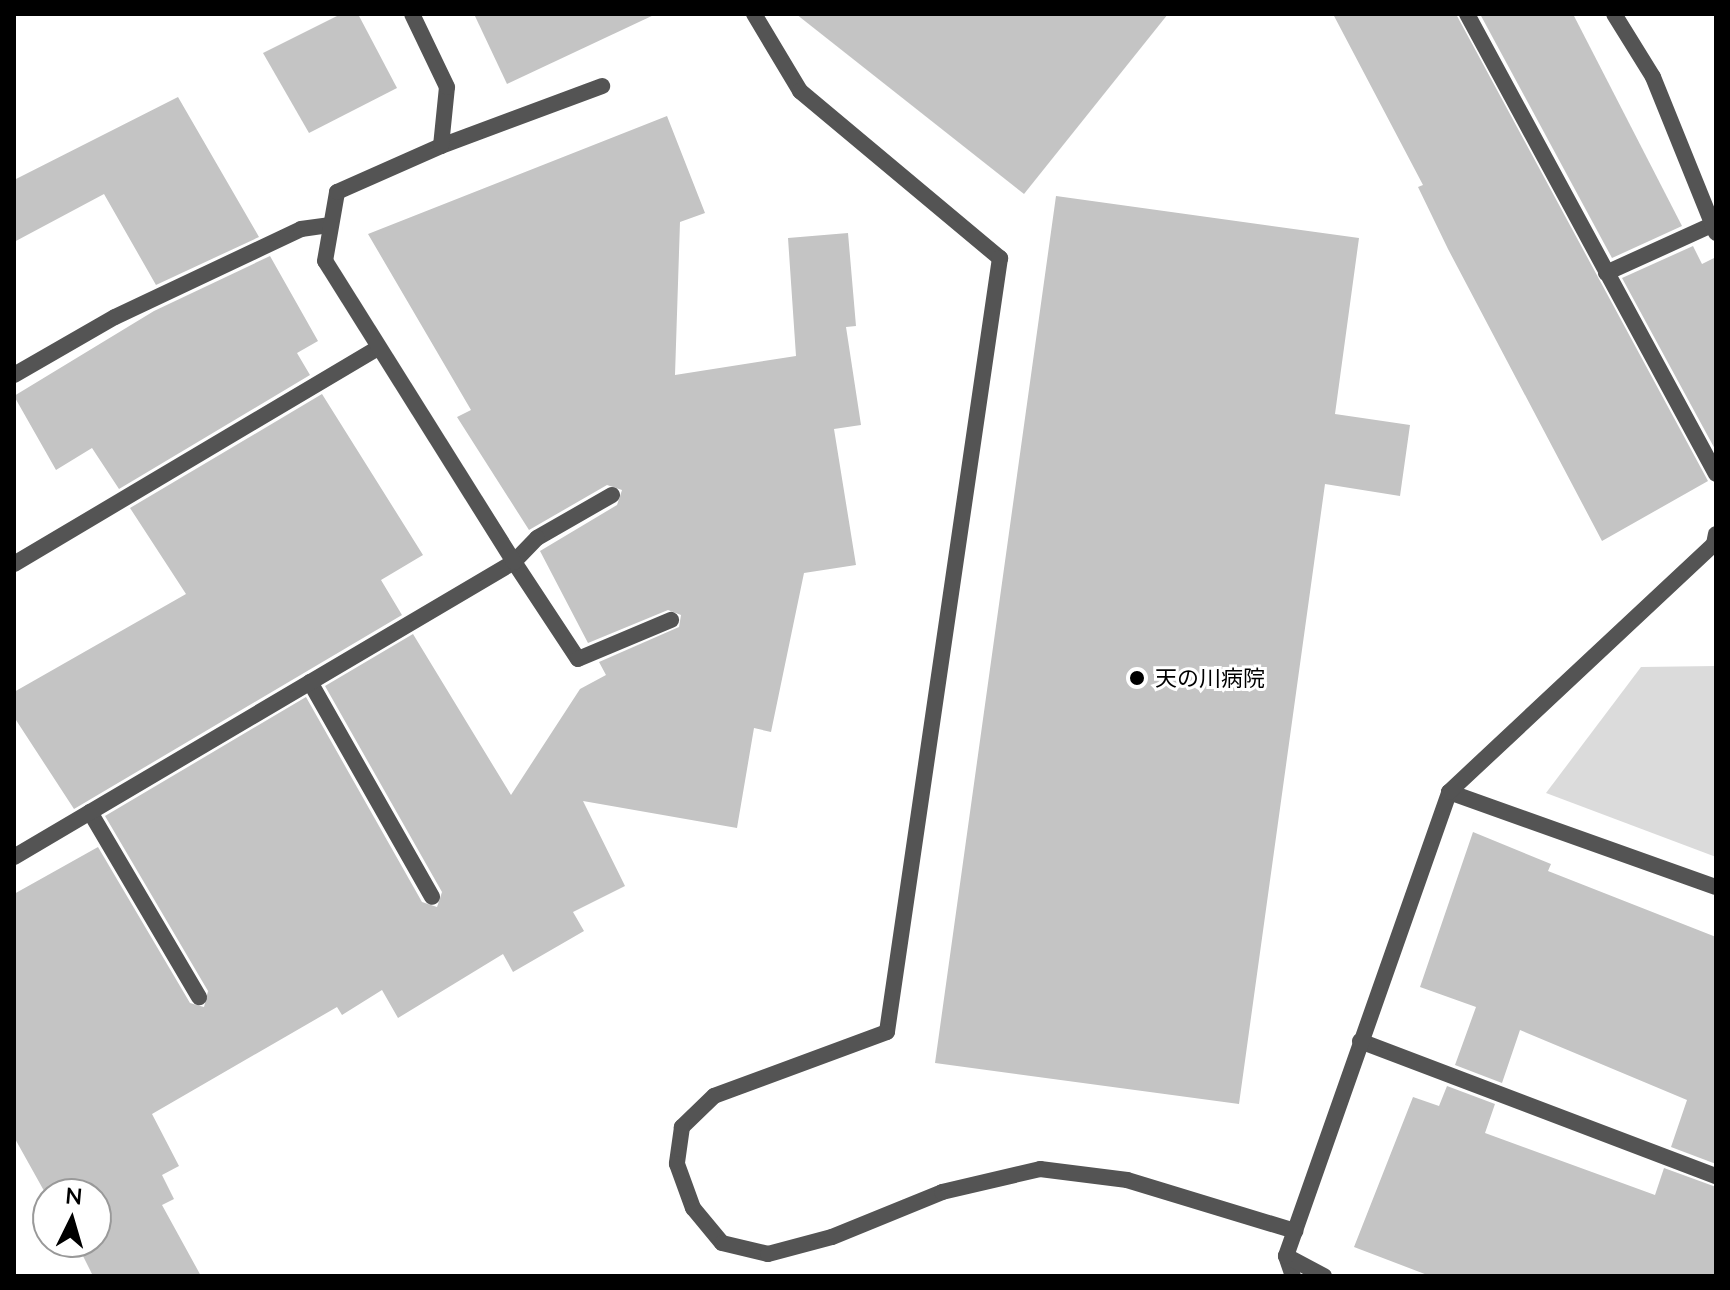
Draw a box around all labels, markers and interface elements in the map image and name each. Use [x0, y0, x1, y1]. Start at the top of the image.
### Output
place label: 天の川病院 [1155, 665, 1265, 691]
marker: 天の川病院 [1126, 667, 1148, 689]
north arrow [32, 1178, 112, 1258]
text: N [64, 1181, 84, 1210]

